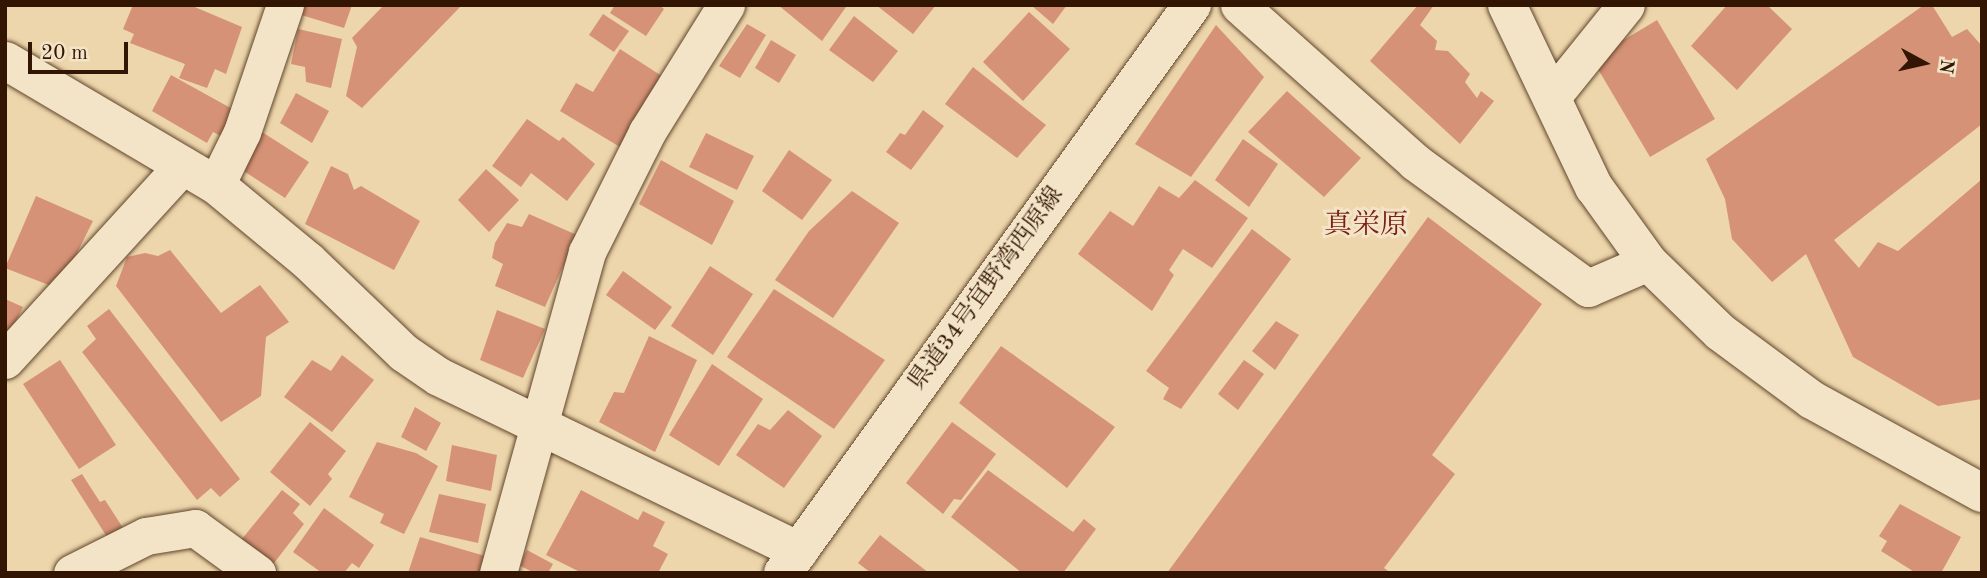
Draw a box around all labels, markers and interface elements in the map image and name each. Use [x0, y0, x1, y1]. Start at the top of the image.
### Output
scale bar [32, 28, 131, 72]
north arrow [1889, 28, 1959, 98]
text: 20 m [41, 43, 88, 64]
text: N [1935, 57, 1956, 75]
street label: 県道34号宜野湾西原線 [904, 182, 1070, 396]
district label: 真栄原 [1324, 209, 1408, 243]

